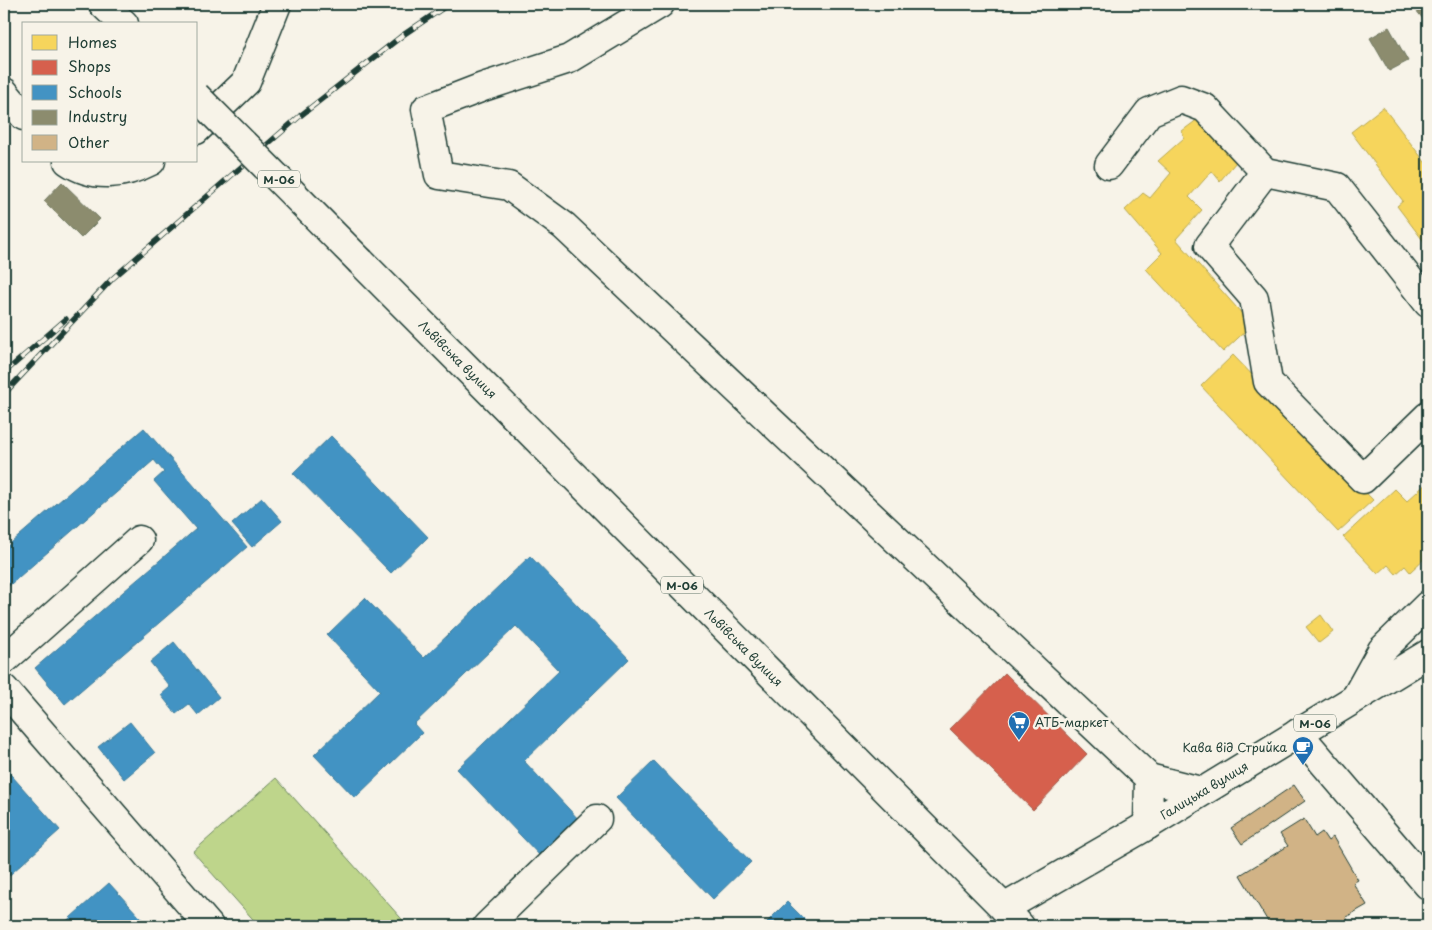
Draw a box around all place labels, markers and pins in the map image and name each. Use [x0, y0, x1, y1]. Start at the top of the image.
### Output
supermarket icon: АТБ-маркет [1007, 710, 1031, 741]
place label: АТБ-маркет [1035, 713, 1109, 731]
cafe icon: Кава від Стрийка [1291, 735, 1315, 766]
place label: Кава від Стрийка [1183, 738, 1288, 756]

